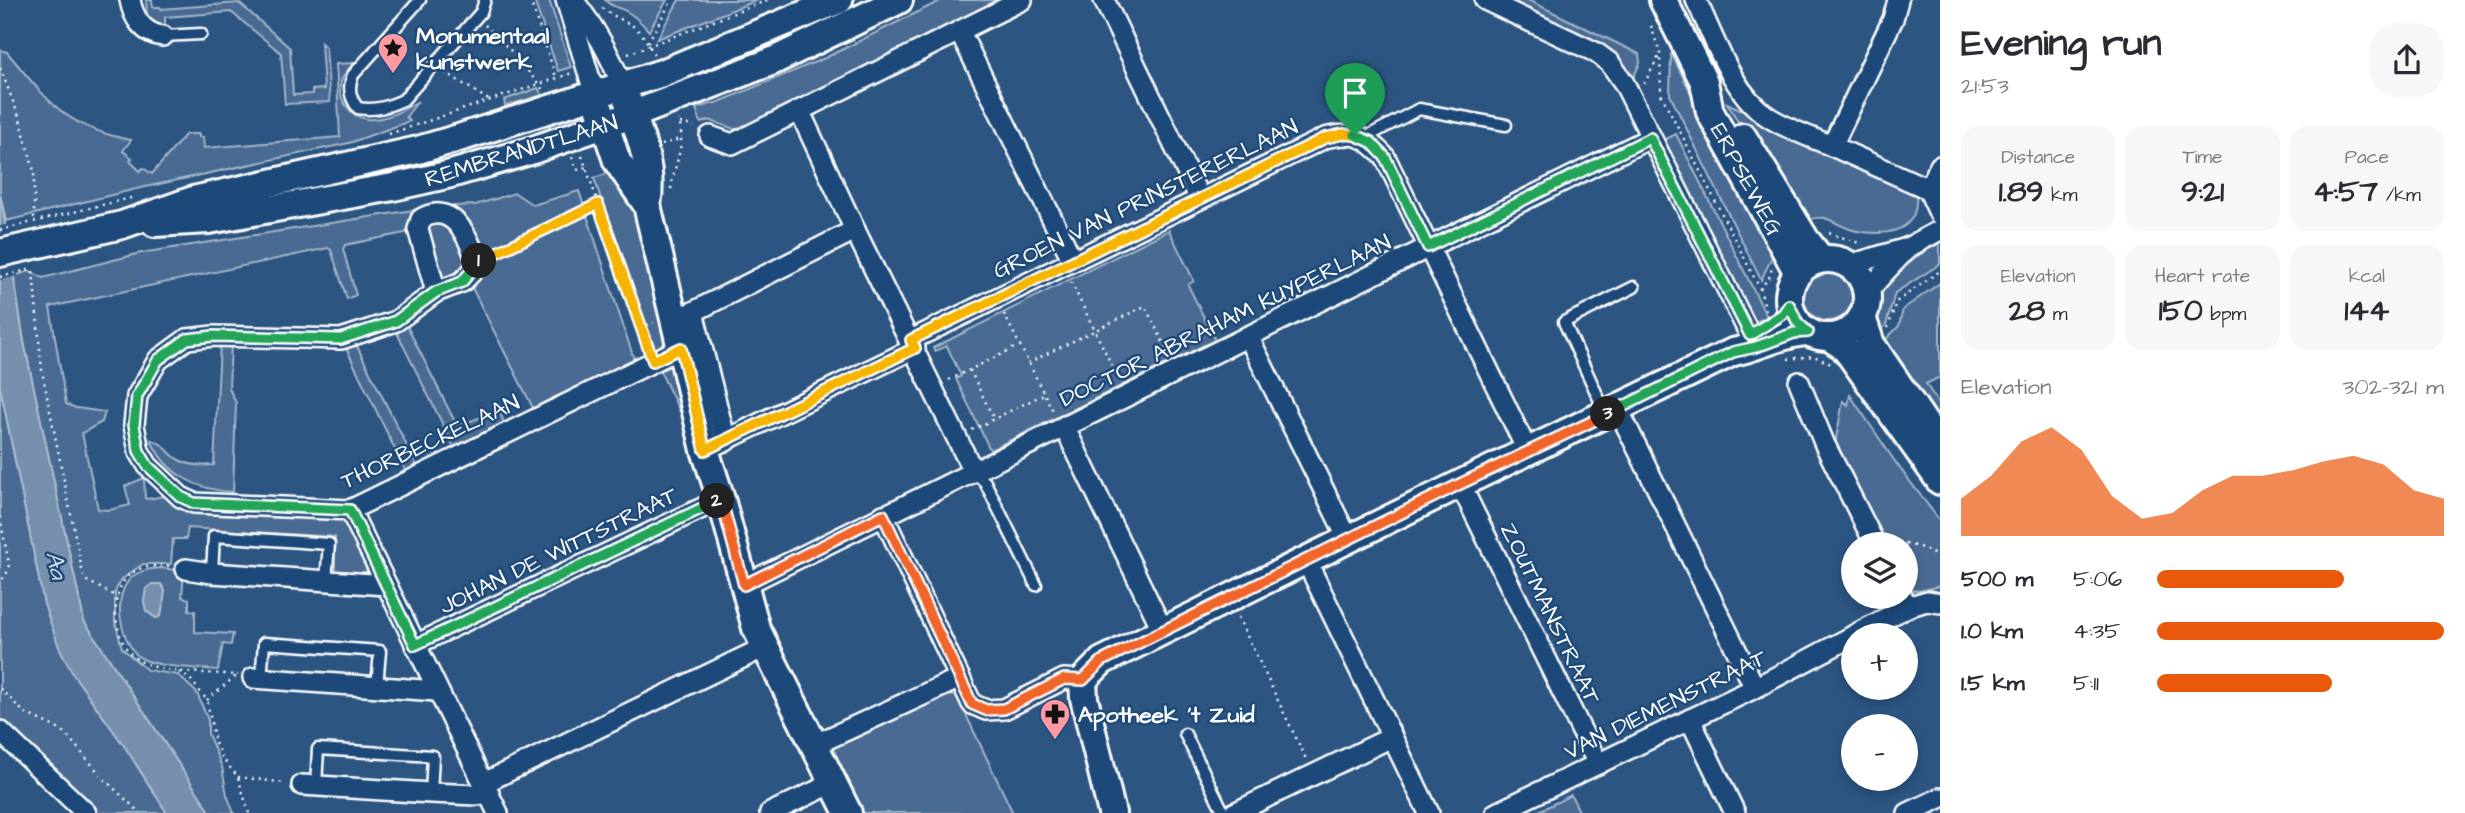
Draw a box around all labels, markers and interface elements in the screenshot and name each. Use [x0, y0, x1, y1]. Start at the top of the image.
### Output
text: Evening run [1961, 18, 2162, 70]
place label: Monumentaal kunstwerk [416, 20, 550, 78]
button: share [2370, 23, 2444, 97]
place icon: Monumentaal kunstwerk [376, 31, 410, 75]
pin [1325, 63, 1385, 135]
text: 21:53 [1961, 70, 2009, 102]
icon: arrive [1336, 74, 1374, 112]
street label: REMBRANDTLAAN [421, 106, 622, 195]
street label: GROEN VAN PRINSTERERLAAN [988, 111, 1303, 287]
street label: ERPSEWEG [1702, 117, 1790, 242]
text: Distance [2001, 144, 2075, 171]
text: Time [2183, 144, 2222, 171]
text: Pace [2345, 144, 2389, 171]
text: 1.89 [1999, 171, 2043, 213]
text: 9:21 [2181, 171, 2224, 213]
text: 4:57 [2313, 171, 2378, 213]
text: km [2043, 182, 2078, 209]
text: /km [2378, 182, 2421, 209]
street label: DOCTOR ABRAHAM KUYPERLAAN [1055, 227, 1396, 415]
pin: 1 [462, 244, 496, 278]
text: 1 [477, 247, 480, 274]
text: Elevation [2001, 263, 2076, 290]
text: Heart rate [2155, 263, 2250, 290]
text: kcal [2349, 263, 2385, 290]
text: 28 [2009, 290, 2045, 332]
text: 150 [2159, 290, 2203, 332]
text: 144 [2344, 290, 2389, 332]
text: m [2045, 301, 2068, 328]
text: bpm [2203, 301, 2246, 328]
text: Elevation [1961, 371, 2052, 403]
text: 302–321 m [2343, 371, 2444, 403]
street label: THORBECKELAAN [336, 386, 525, 497]
pin: 3 [1590, 396, 1626, 432]
text: 3 [1603, 400, 1612, 427]
street label: JOHAN DE WITTSTRAAT [434, 479, 683, 622]
pin: 2 [700, 484, 734, 518]
text: 2 [711, 487, 722, 514]
street label: ZOUTMANSTRAAT [1492, 517, 1608, 710]
map controls [1841, 532, 1918, 791]
button: layers [1841, 532, 1918, 609]
water label: Aa [37, 548, 76, 584]
text: 500 m [1961, 563, 2033, 595]
text: 5:06 [2073, 563, 2122, 595]
text: 1.0 km [1961, 615, 2023, 647]
text: 4:35 [2073, 615, 2120, 647]
button: + [1841, 623, 1918, 700]
street label: VAN DIEMENSTRAAT [1559, 642, 1772, 768]
text: 1.5 km [1961, 667, 2025, 699]
text: 5:11 [2073, 667, 2099, 699]
pharmacy icon: Apotheek 't Zuid [1038, 697, 1072, 741]
place label: Apotheek 't Zuid [1078, 699, 1255, 731]
button: − [1841, 714, 1918, 791]

